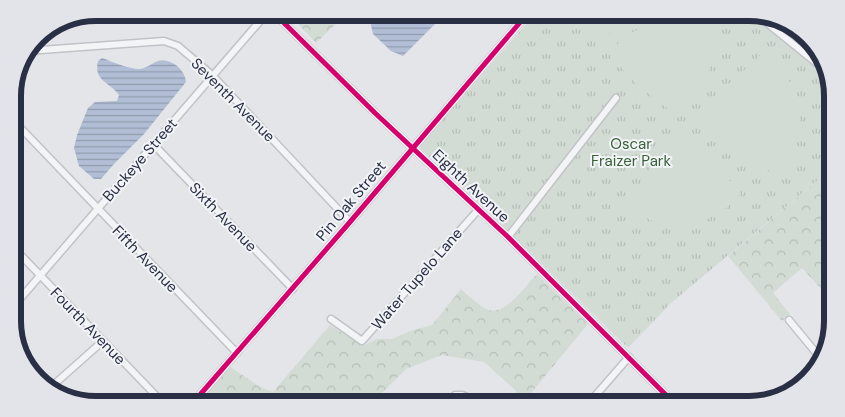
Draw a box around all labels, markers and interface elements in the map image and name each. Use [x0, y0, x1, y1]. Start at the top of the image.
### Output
street label: Seventh Avenue [187, 54, 279, 146]
street label: Buckeye Street [98, 114, 182, 206]
park label: Oscar Fraizer Park [591, 134, 671, 171]
street label: Eighth Avenue [428, 145, 514, 227]
street label: Pin Oak Street [312, 157, 390, 245]
street label: Sixth Avenue [185, 178, 261, 256]
street label: Fifth Avenue [108, 221, 182, 297]
street label: Water Tupelo Lane [367, 224, 467, 334]
street label: Fourth Avenue [46, 283, 130, 369]

